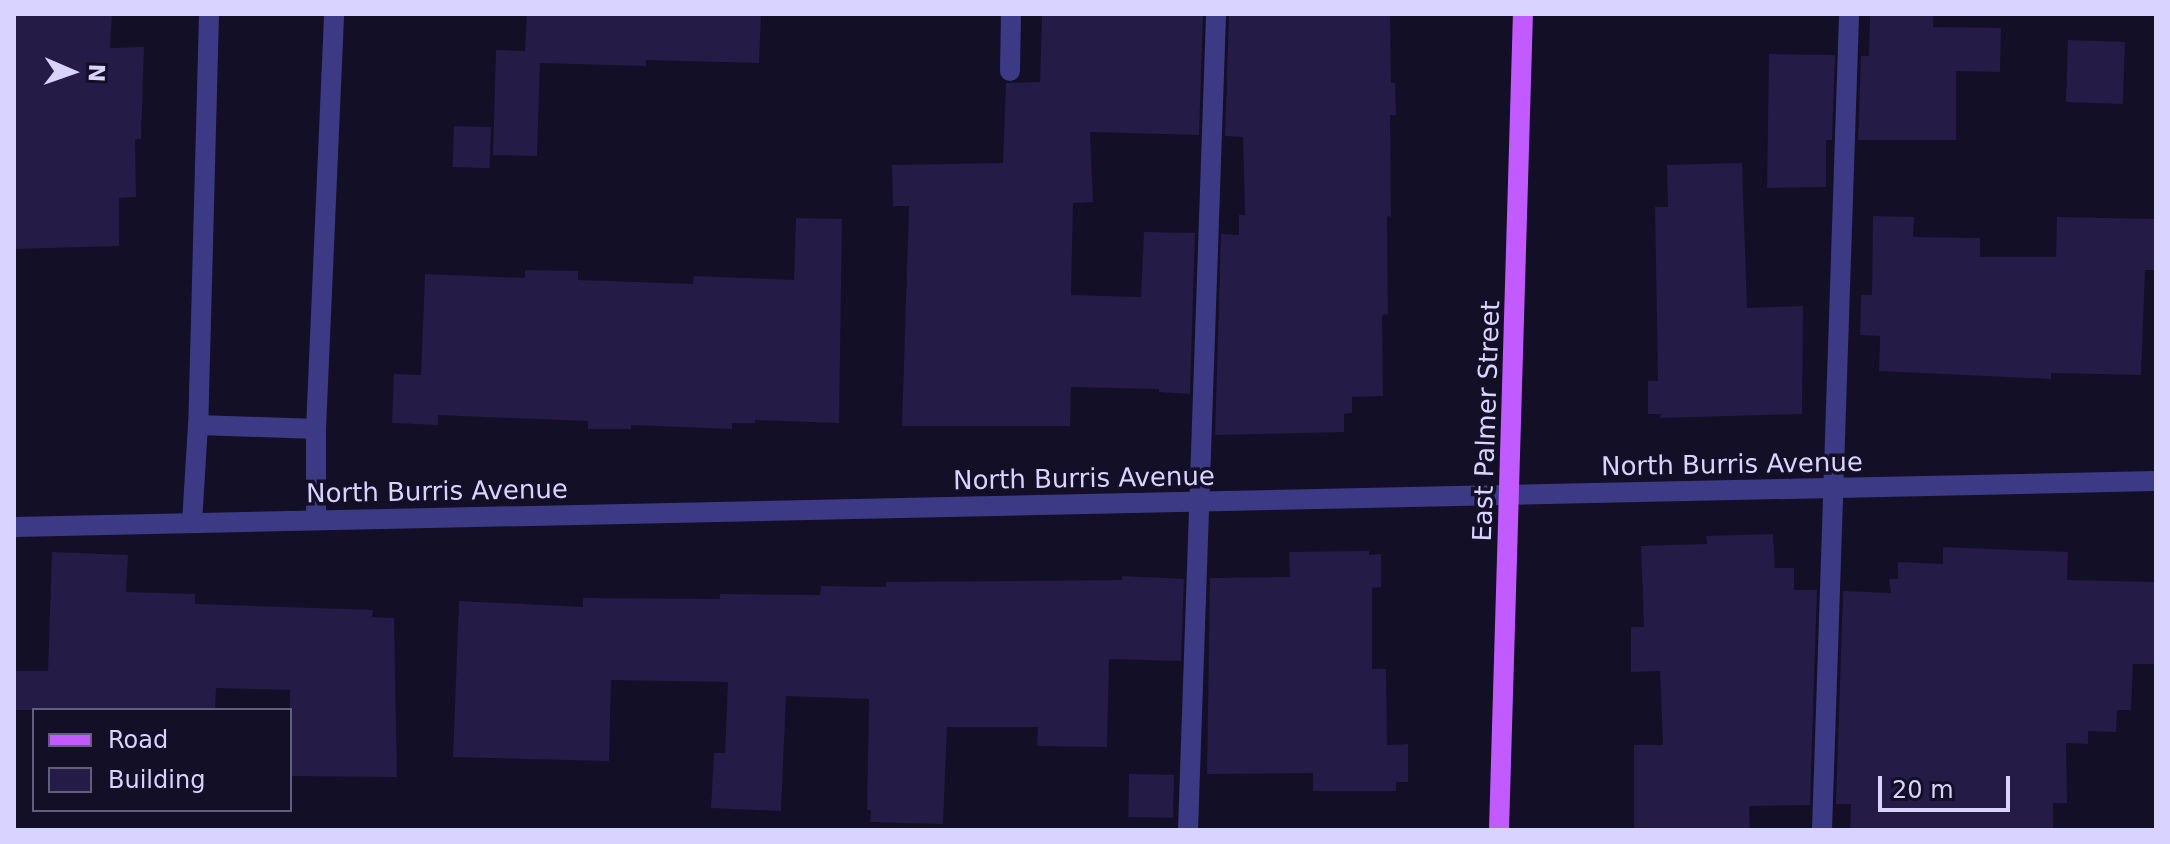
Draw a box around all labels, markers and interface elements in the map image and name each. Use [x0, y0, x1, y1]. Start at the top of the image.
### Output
north arrow [32, 32, 112, 112]
text: N [84, 63, 109, 82]
street label: East Palmer Street [1467, 300, 1507, 542]
street label: North Burris Avenue [1601, 447, 1863, 483]
street label: North Burris Avenue [953, 461, 1215, 497]
street label: North Burris Avenue [306, 474, 568, 510]
legend [32, 708, 292, 812]
text: Road [108, 726, 168, 754]
scale bar [1882, 760, 2014, 810]
text: Building [108, 766, 205, 794]
text: 20 m [1892, 776, 1954, 804]

